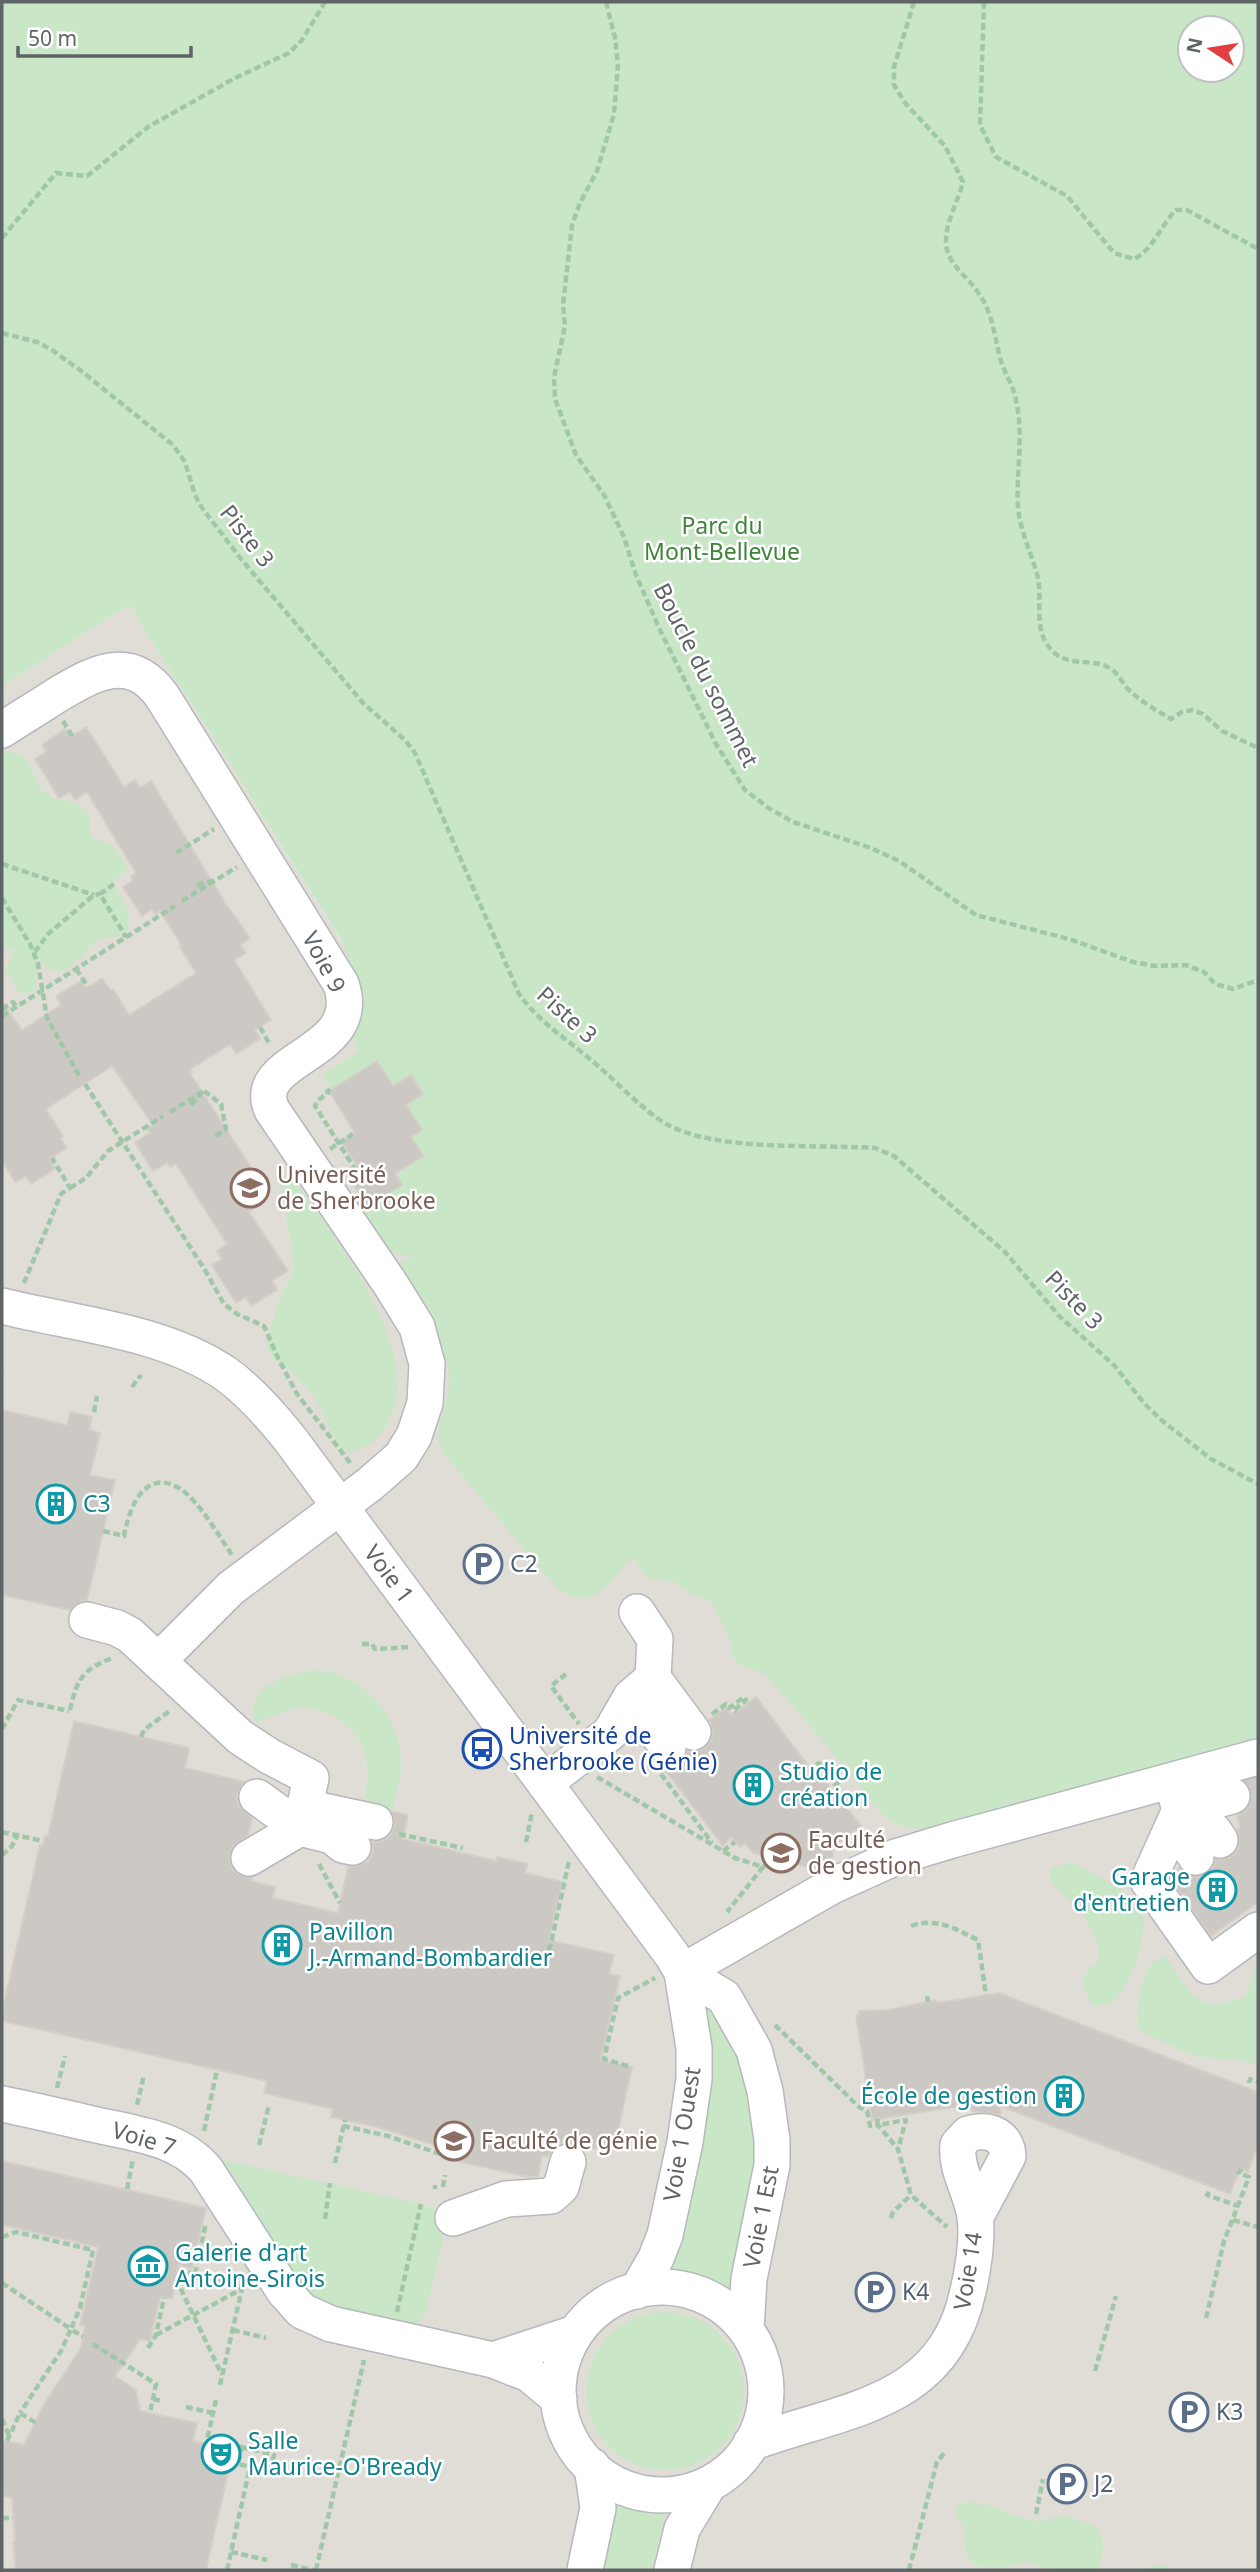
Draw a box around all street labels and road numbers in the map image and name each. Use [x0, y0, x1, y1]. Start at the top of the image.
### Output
street label: Piste 3 [213, 497, 282, 573]
street label: Boucle du sommet [647, 577, 767, 772]
street label: Voie 9 [295, 925, 354, 998]
street label: Piste 3 [530, 979, 605, 1050]
street label: Piste 3 [1038, 1263, 1111, 1336]
street label: Voie 1 [357, 1538, 422, 1609]
street label: Voie 1 Ouest [655, 2064, 707, 2203]
street label: Voie 7 [108, 2113, 180, 2163]
street label: Voie 1 Est [734, 2163, 786, 2271]
street label: Voie 14 [945, 2230, 989, 2312]

